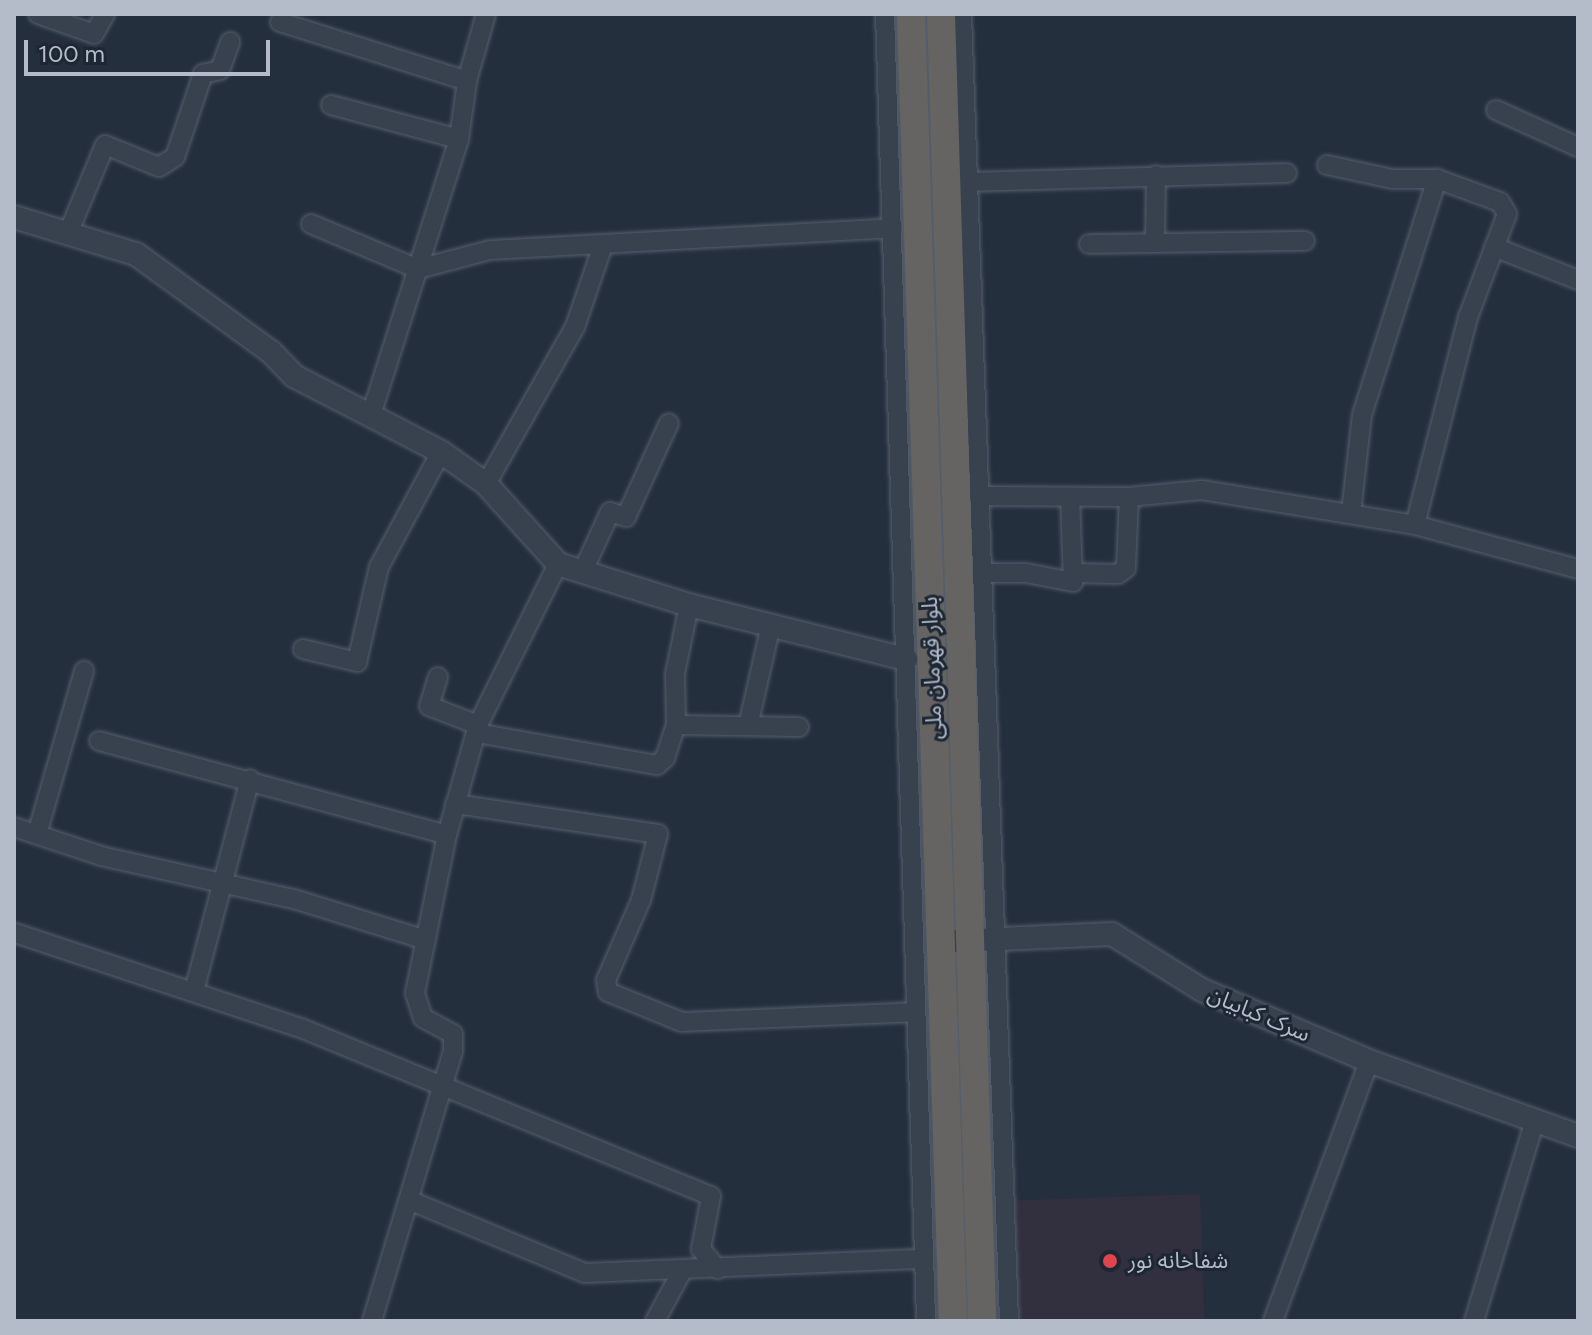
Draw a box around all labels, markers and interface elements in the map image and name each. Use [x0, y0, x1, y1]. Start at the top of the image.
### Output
scale bar [28, 24, 274, 74]
text: 100 m [38, 39, 105, 68]
street label: بلوار قهرمان ملی [916, 596, 948, 740]
street label: سرک کبابیان [1204, 981, 1314, 1047]
place label: شفاخانه نور [1128, 1248, 1228, 1274]
marker: شفاخانه نور [1099, 1250, 1121, 1272]

